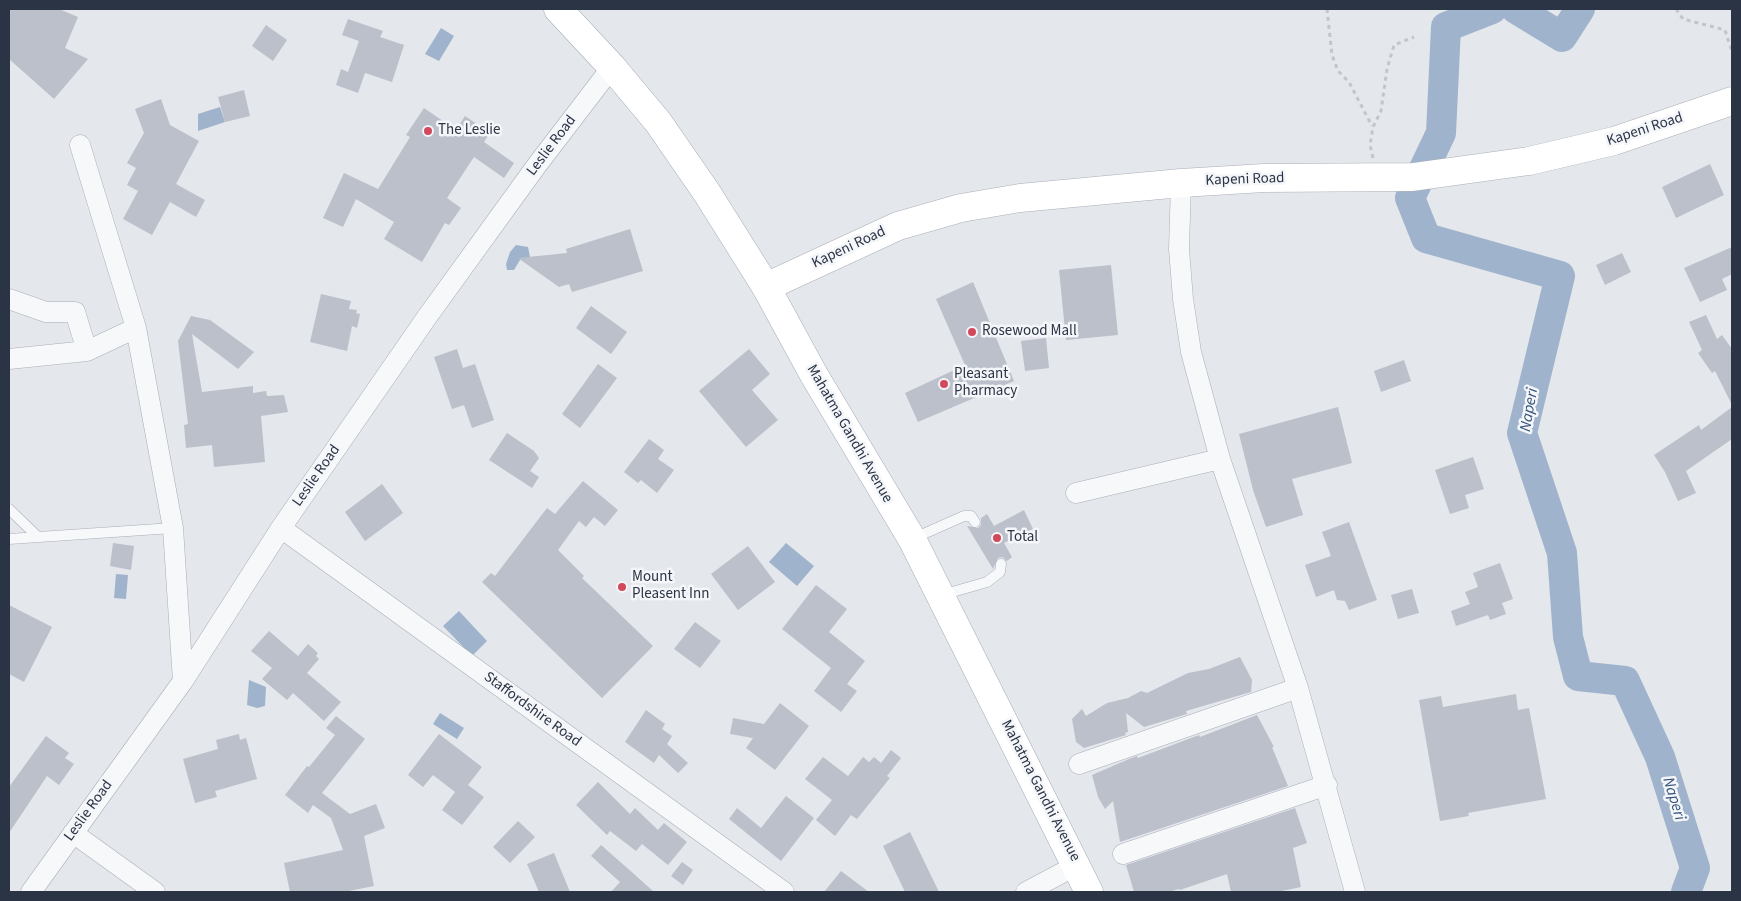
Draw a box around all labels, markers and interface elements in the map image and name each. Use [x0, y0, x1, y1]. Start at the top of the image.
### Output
street label: Kapeni Road [1605, 109, 1685, 151]
street label: Leslie Road [523, 112, 581, 180]
place label: The Leslie [438, 122, 500, 140]
marker: The Leslie [422, 125, 434, 137]
street label: Kapeni Road [1205, 170, 1285, 190]
street label: Kapeni Road [809, 223, 889, 273]
place label: Rosewood Mall [982, 323, 1077, 341]
marker: Rosewood Mall [966, 326, 978, 338]
street label: Mahatma Gandhi Avenue [802, 362, 896, 506]
place label: Pleasant Pharmacy [954, 366, 1017, 401]
marker: Pleasant Pharmacy [938, 378, 950, 390]
water label: Naperi [1517, 387, 1543, 433]
street label: Leslie Road [289, 442, 345, 510]
place label: Total [1007, 529, 1038, 547]
marker: Total [991, 532, 1003, 544]
place label: Mount Pleasent Inn [632, 569, 709, 604]
marker: Mount Pleasent Inn [616, 581, 628, 593]
street label: Staffordshire Road [480, 669, 584, 751]
street label: Mahatma Gandhi Avenue [996, 717, 1084, 865]
water label: Naperi [1657, 775, 1689, 823]
street label: Leslie Road [61, 777, 117, 845]

